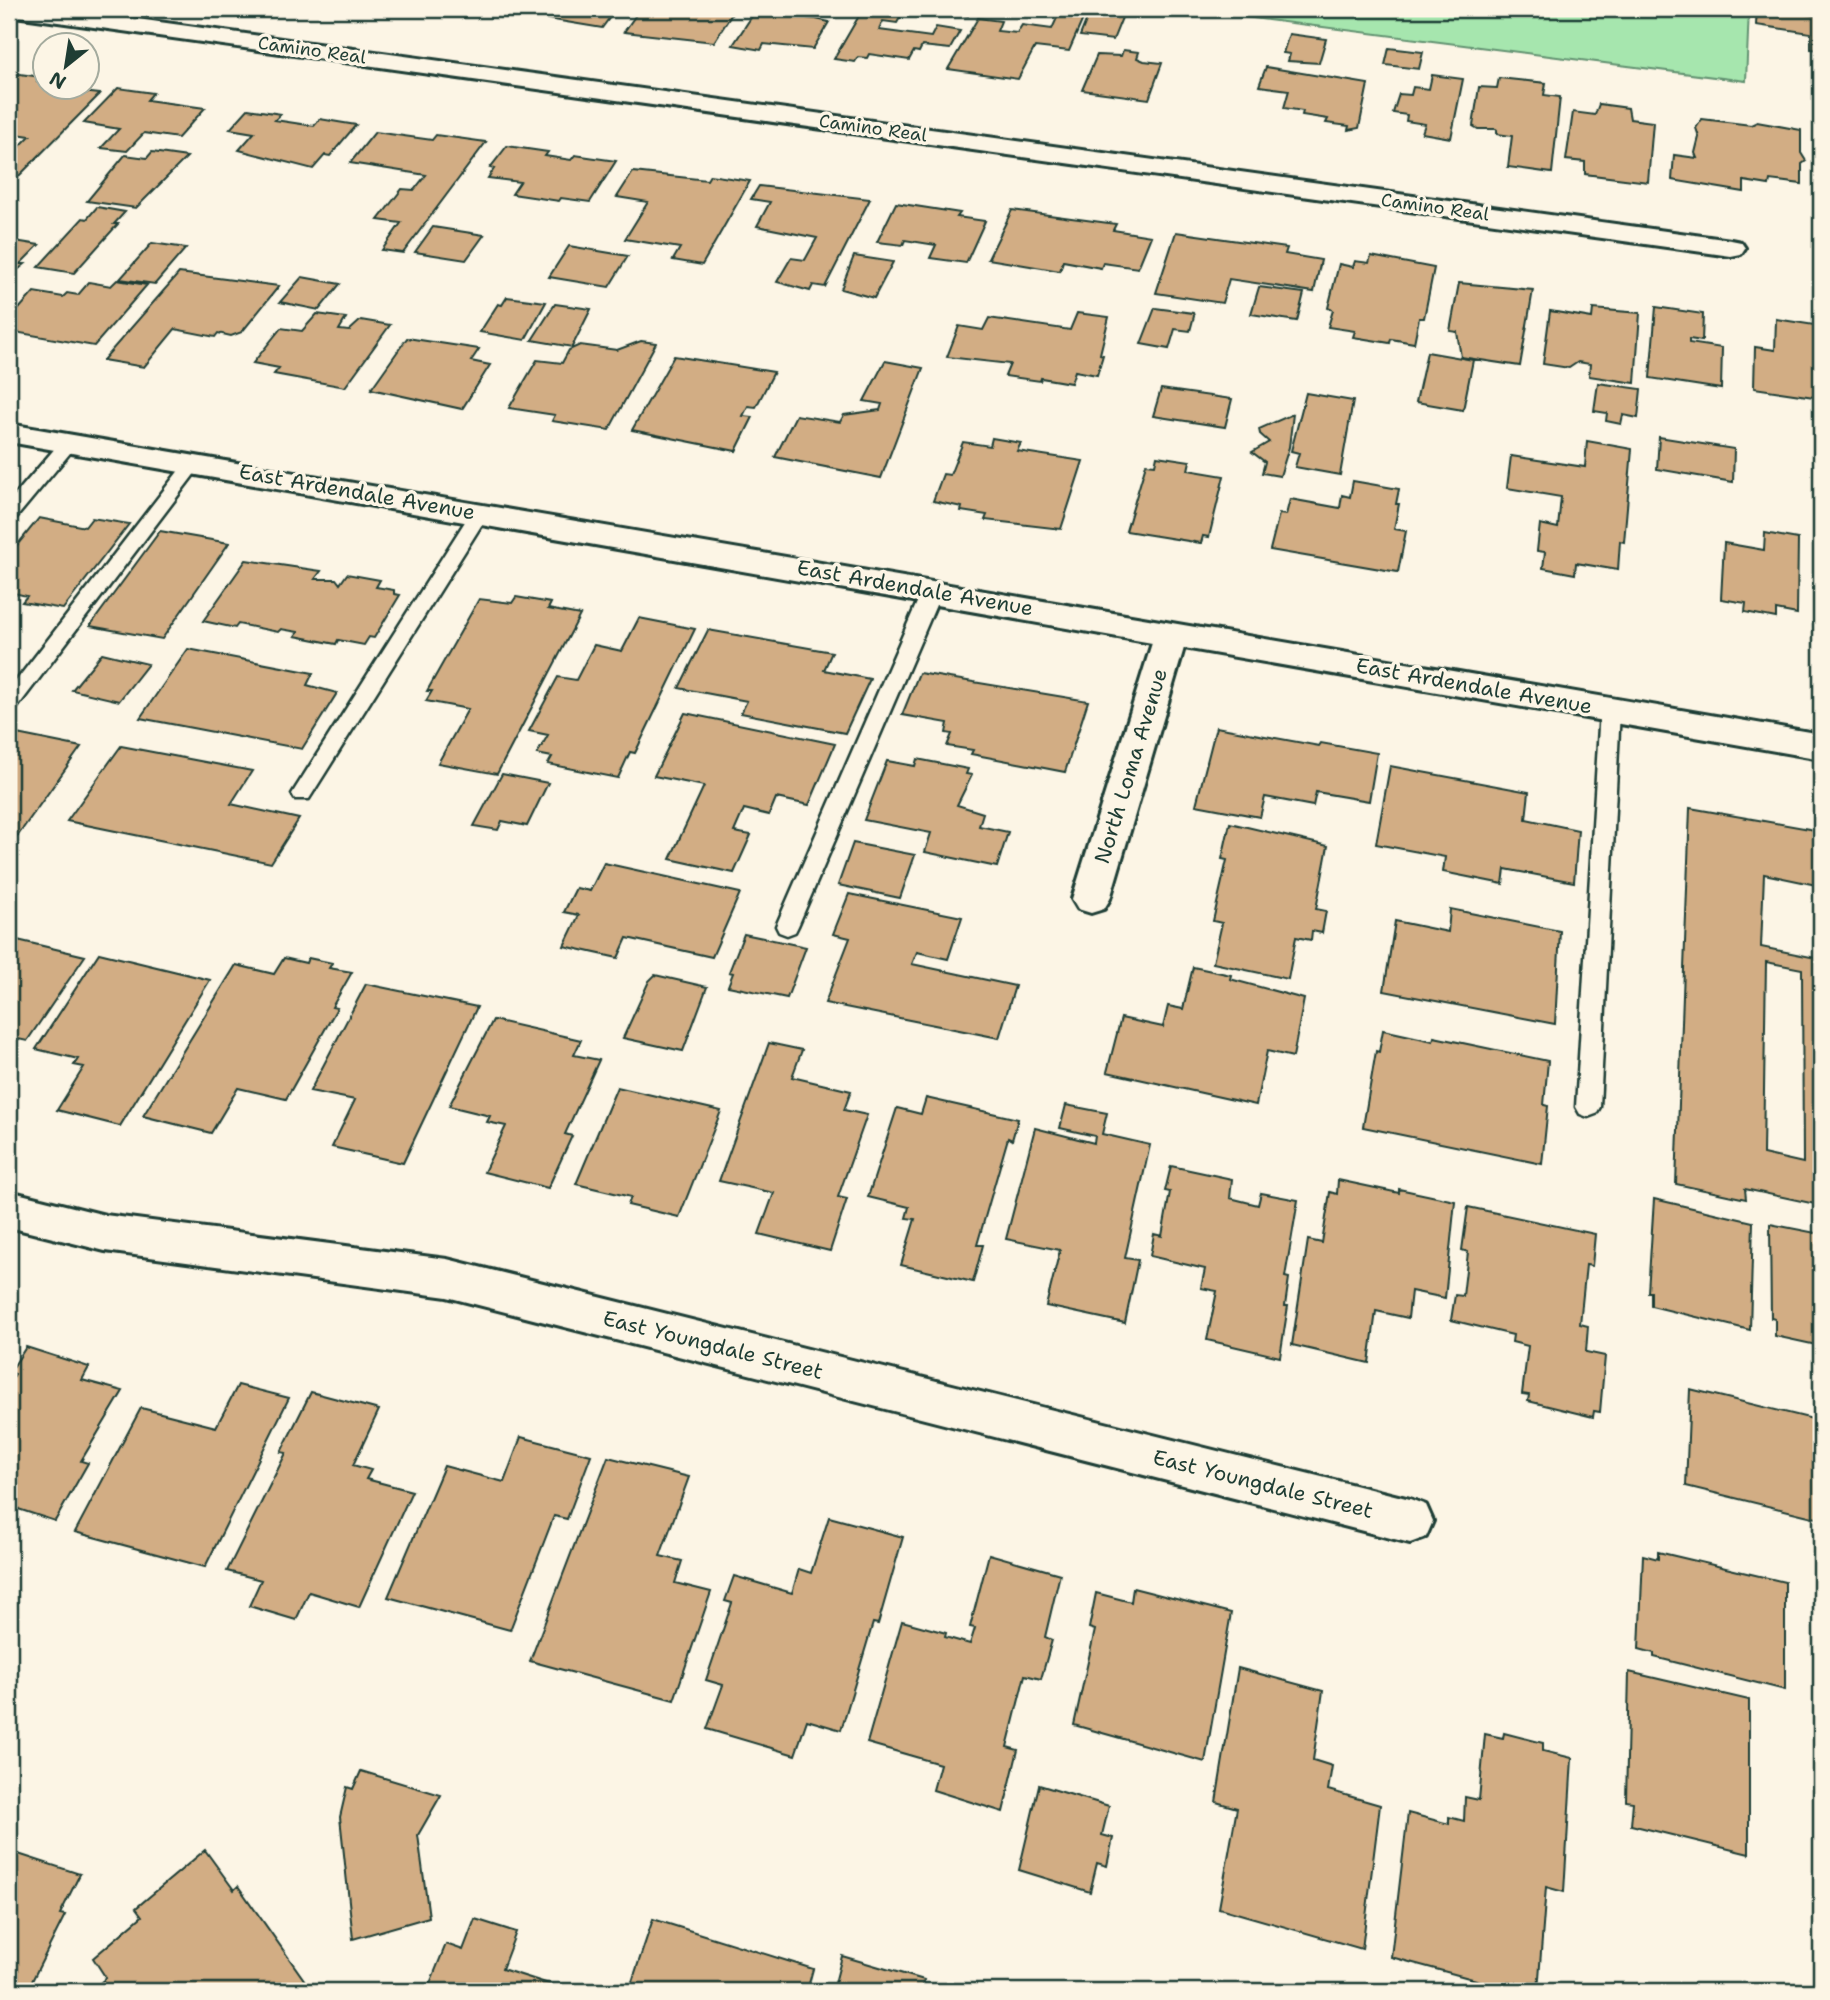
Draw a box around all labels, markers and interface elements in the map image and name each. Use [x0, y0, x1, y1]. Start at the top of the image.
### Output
street label: Camino Real [256, 31, 368, 70]
north arrow [32, 32, 102, 102]
text: N [45, 66, 71, 95]
street label: Camino Real [817, 109, 929, 148]
street label: Camino Real [1379, 188, 1491, 227]
street label: East Ardendale Avenue [237, 457, 477, 527]
street label: East Ardendale Avenue [795, 553, 1035, 623]
street label: East Ardendale Avenue [1354, 651, 1594, 721]
street label: North Loma Avenue [1088, 665, 1174, 867]
street label: East Youngdale Street [600, 1304, 826, 1386]
street label: East Youngdale Street [1150, 1443, 1376, 1525]

